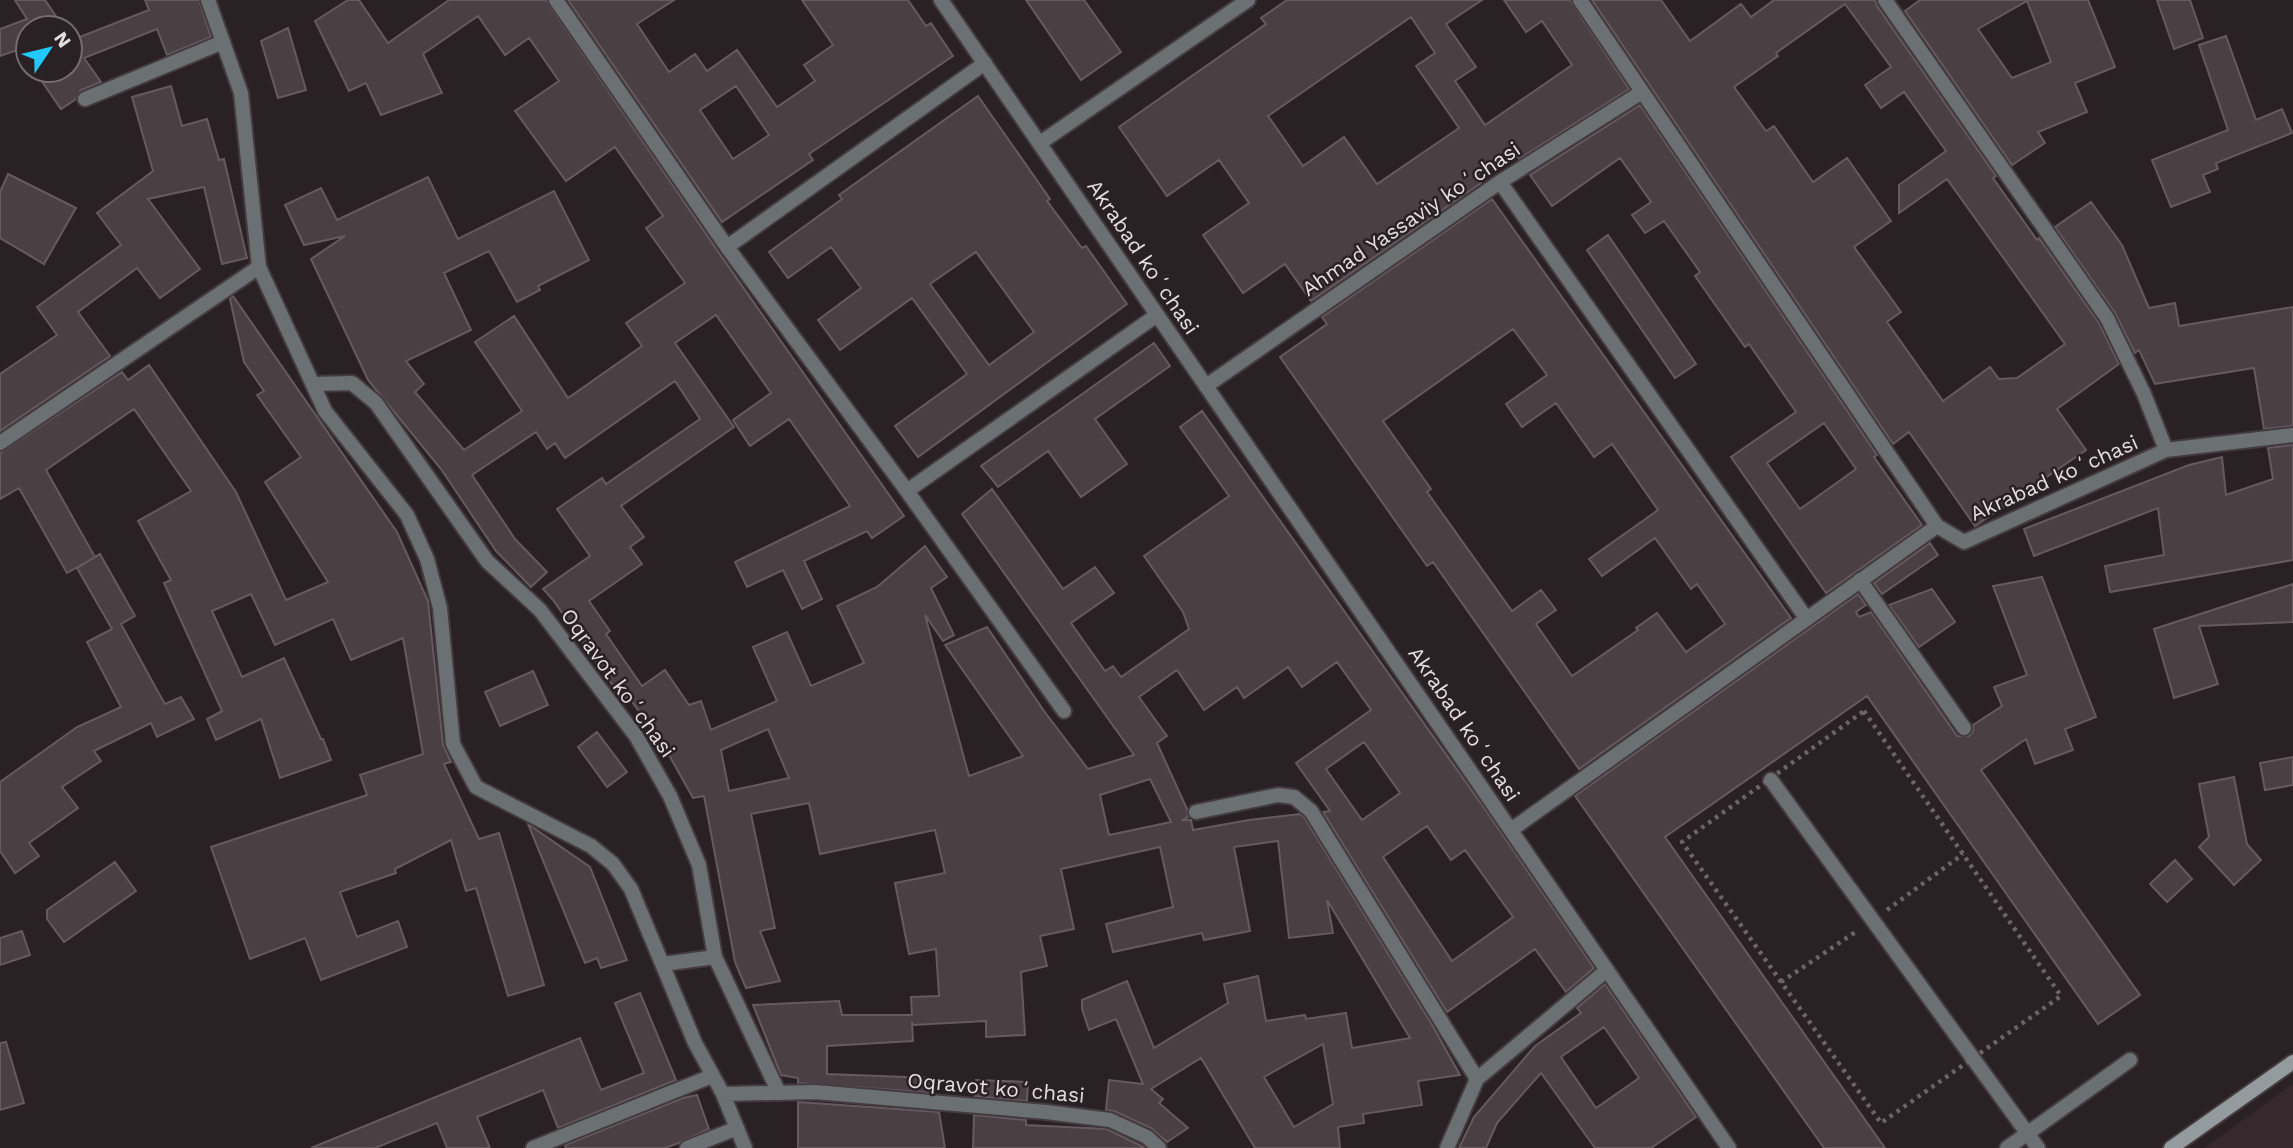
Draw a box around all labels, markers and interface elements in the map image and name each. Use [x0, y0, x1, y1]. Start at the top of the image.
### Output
north arrow [14, 14, 84, 84]
text: N [49, 27, 76, 52]
street label: Ahmad Yassaviy koʻchasi [1297, 136, 1525, 301]
street label: Akrabad koʻchasi [1082, 175, 1204, 339]
street label: Akrabad koʻchasi [1966, 429, 2142, 526]
street label: Oqravot koʻchasi [556, 603, 681, 762]
street label: Akrabad koʻchasi [1403, 642, 1525, 806]
street label: Oqravot koʻchasi [906, 1067, 1086, 1108]

